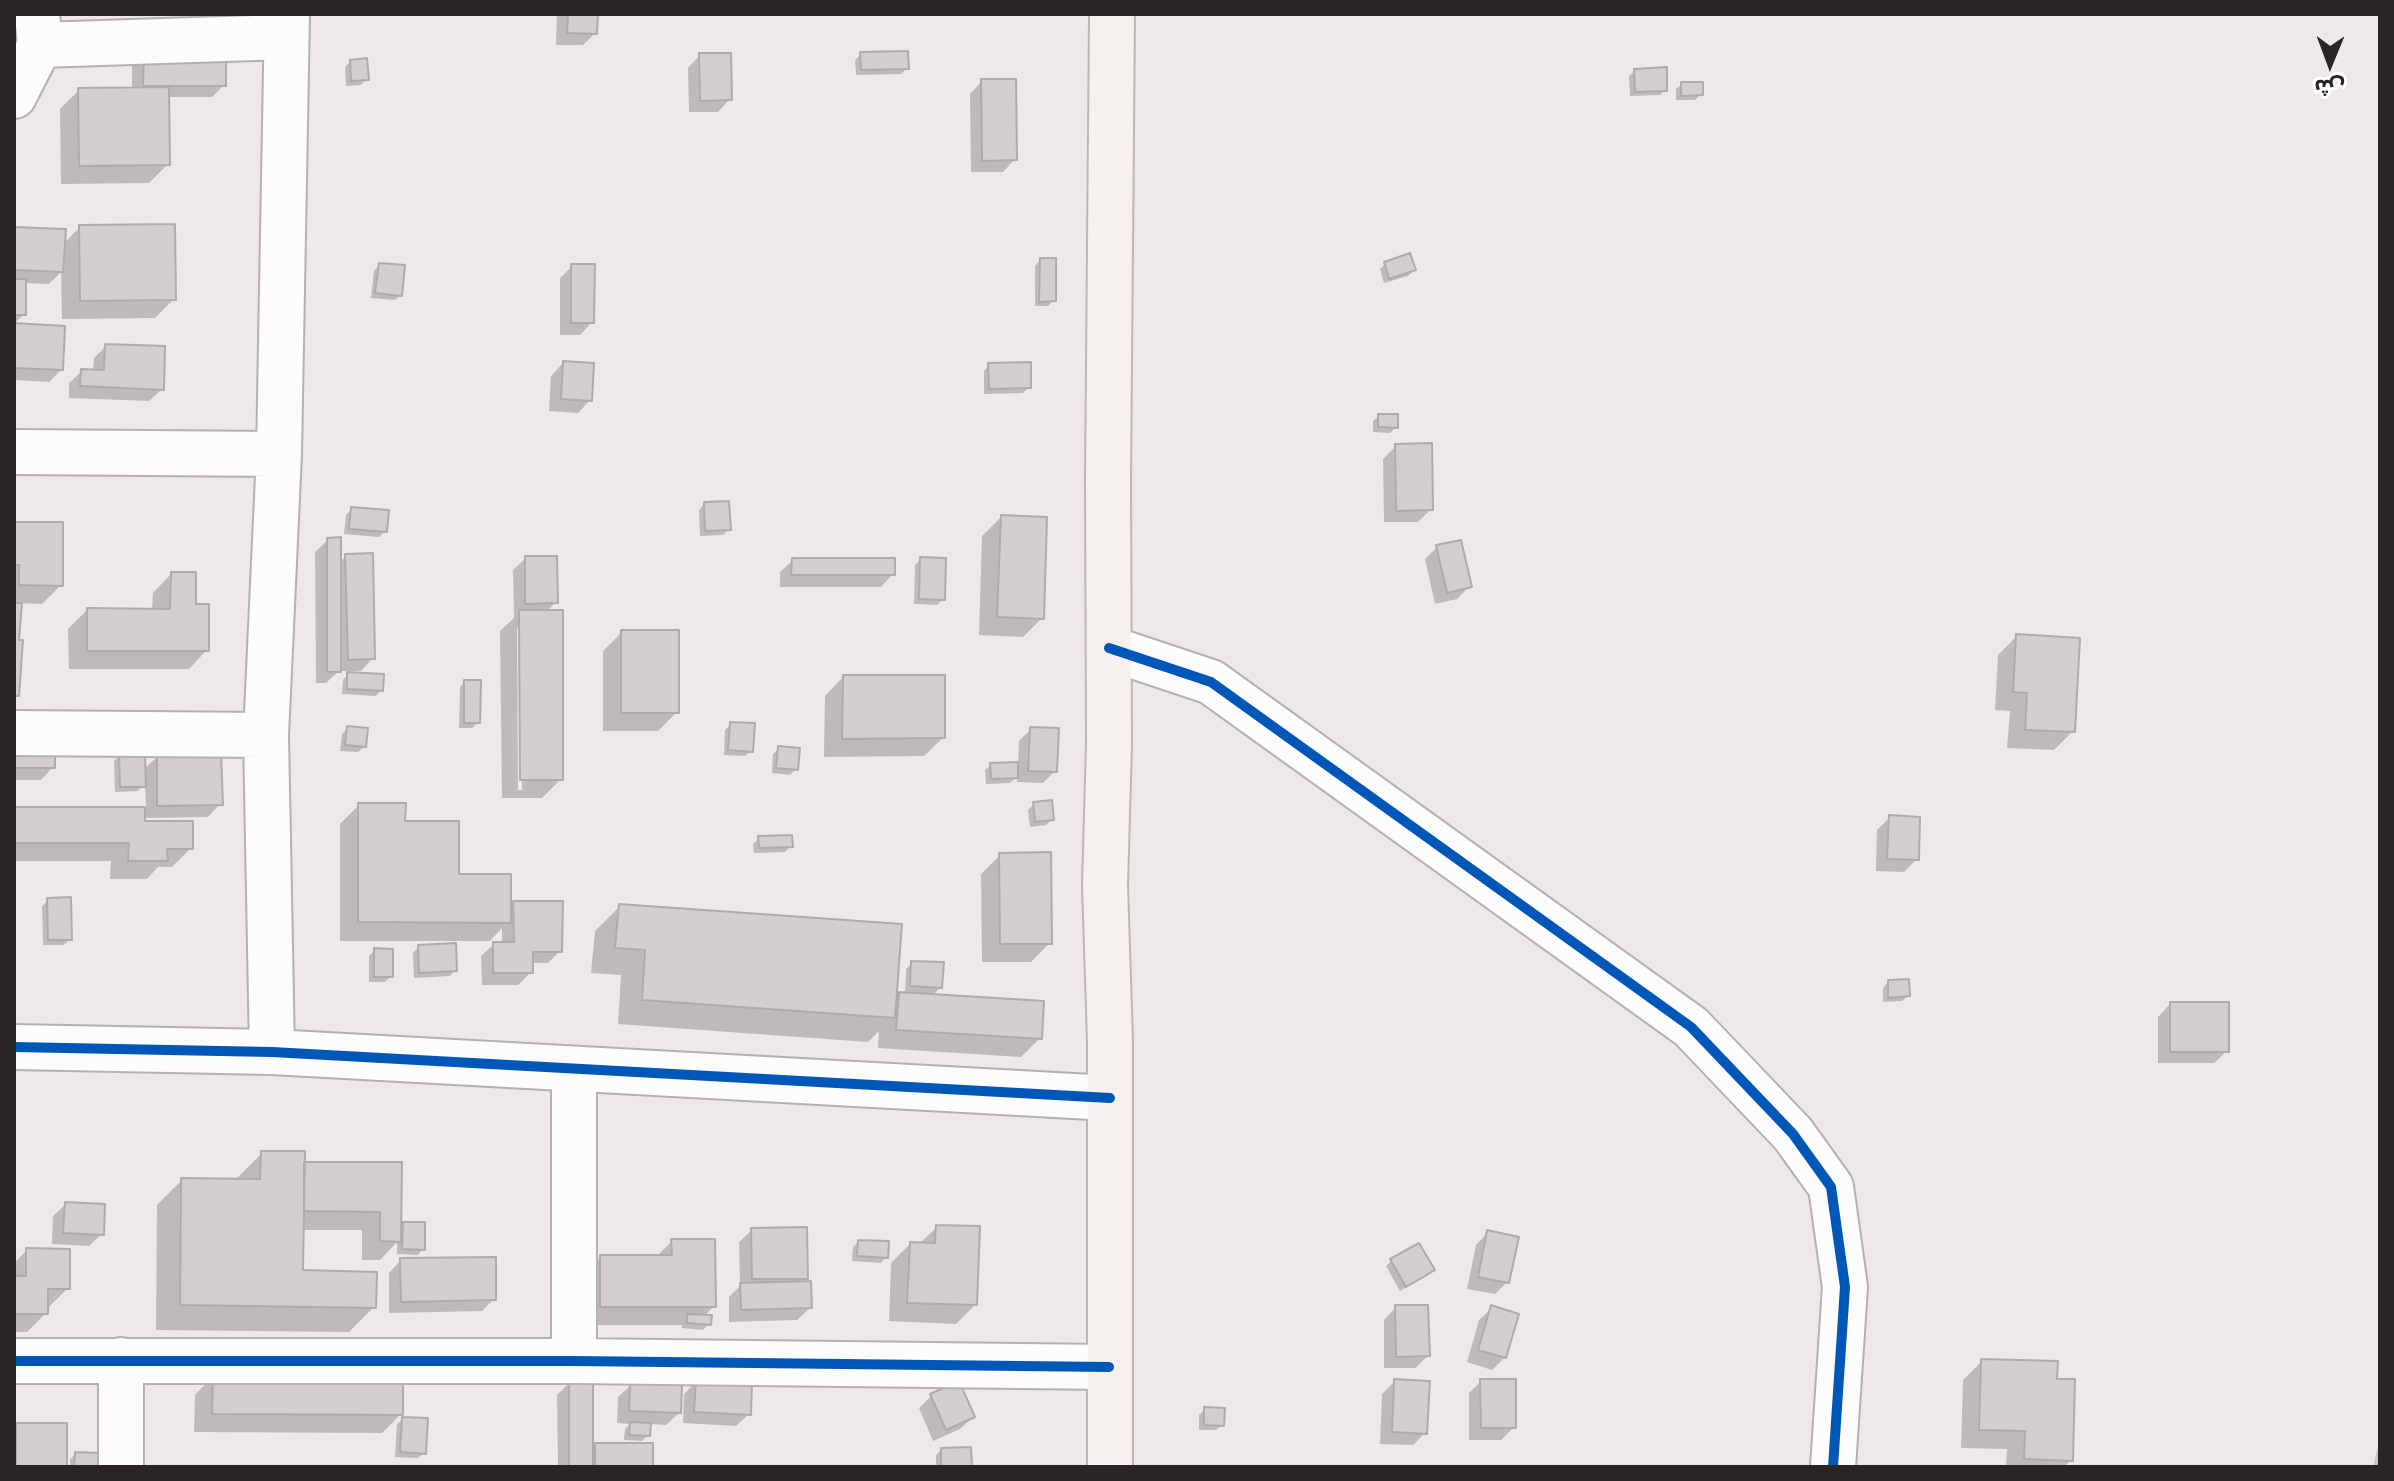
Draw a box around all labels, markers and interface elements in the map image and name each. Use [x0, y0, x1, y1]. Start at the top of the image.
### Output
north arrow [2290, 24, 2370, 104]
text: ش [2314, 72, 2345, 104]

